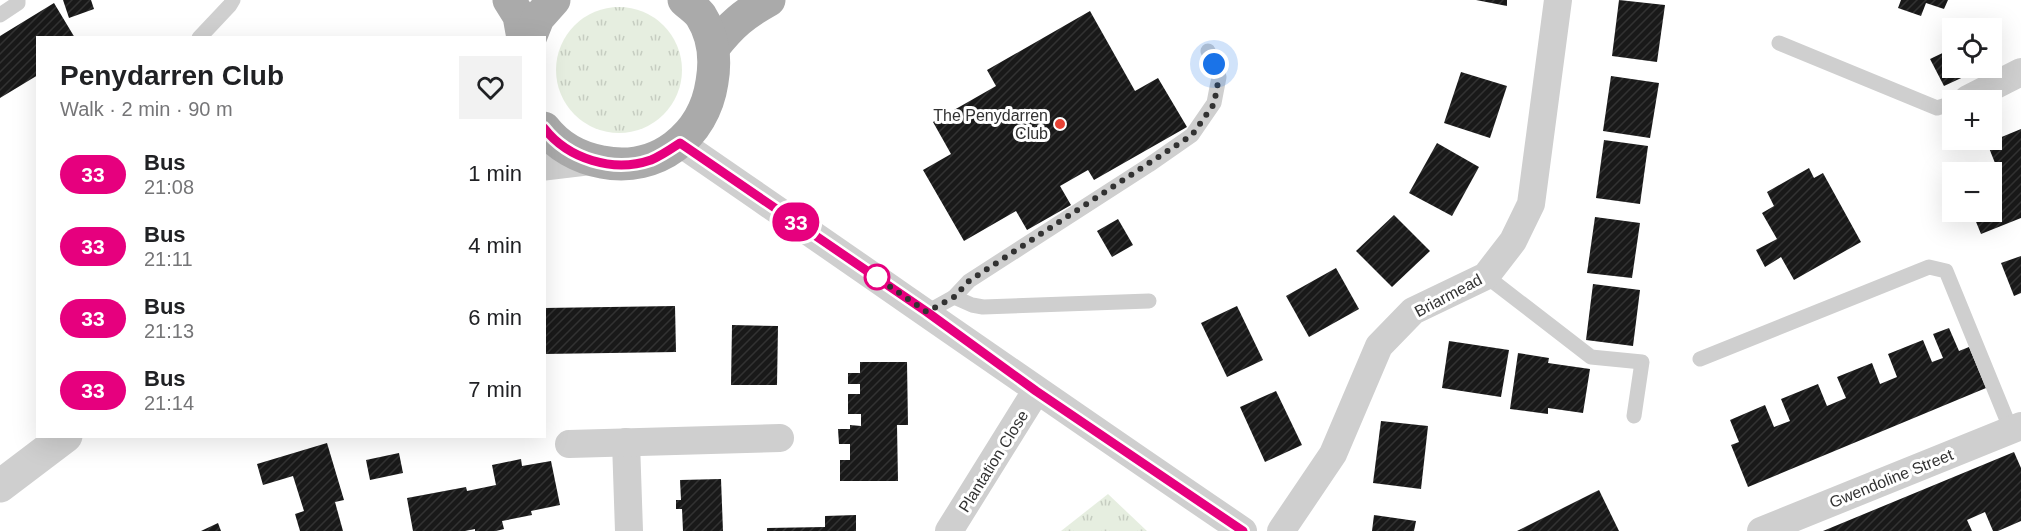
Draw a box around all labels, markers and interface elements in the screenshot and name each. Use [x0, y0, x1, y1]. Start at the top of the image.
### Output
map controls [1942, 18, 2002, 222]
button: locate [1942, 18, 2002, 78]
your location [1199, 49, 1229, 79]
button: heart [459, 56, 522, 119]
text: Penydarren Club [60, 60, 284, 91]
button: + [1942, 90, 2002, 150]
text: Walk · 2 min · 90 m [60, 98, 233, 120]
place label: The Penydarren Club [933, 107, 1048, 142]
marker: The Penydarren Club [1053, 117, 1067, 131]
text: Bus [144, 150, 186, 175]
text: 1 min [468, 161, 522, 186]
button: − [1942, 162, 2002, 222]
text: 33 [81, 163, 105, 186]
text: 21:08 [144, 176, 194, 198]
line badge: 33 [769, 202, 823, 242]
text: 33 [784, 211, 808, 234]
text: Bus [144, 222, 186, 247]
text: 4 min [468, 233, 522, 258]
text: 33 [81, 235, 105, 258]
text: 21:11 [144, 248, 193, 270]
unlabelled marker [864, 264, 890, 290]
street label: Briarmead [1412, 271, 1485, 320]
text: Bus [144, 294, 186, 319]
text: 6 min [468, 305, 522, 330]
text: 33 [81, 307, 105, 330]
text: 21:13 [144, 320, 194, 342]
text: Bus [144, 366, 186, 391]
text: 7 min [468, 377, 522, 402]
text: 33 [81, 379, 105, 402]
text: 21:14 [144, 392, 194, 414]
street label: Plantation Close [955, 407, 1032, 515]
street label: Gwendoline Street [1827, 446, 1956, 511]

